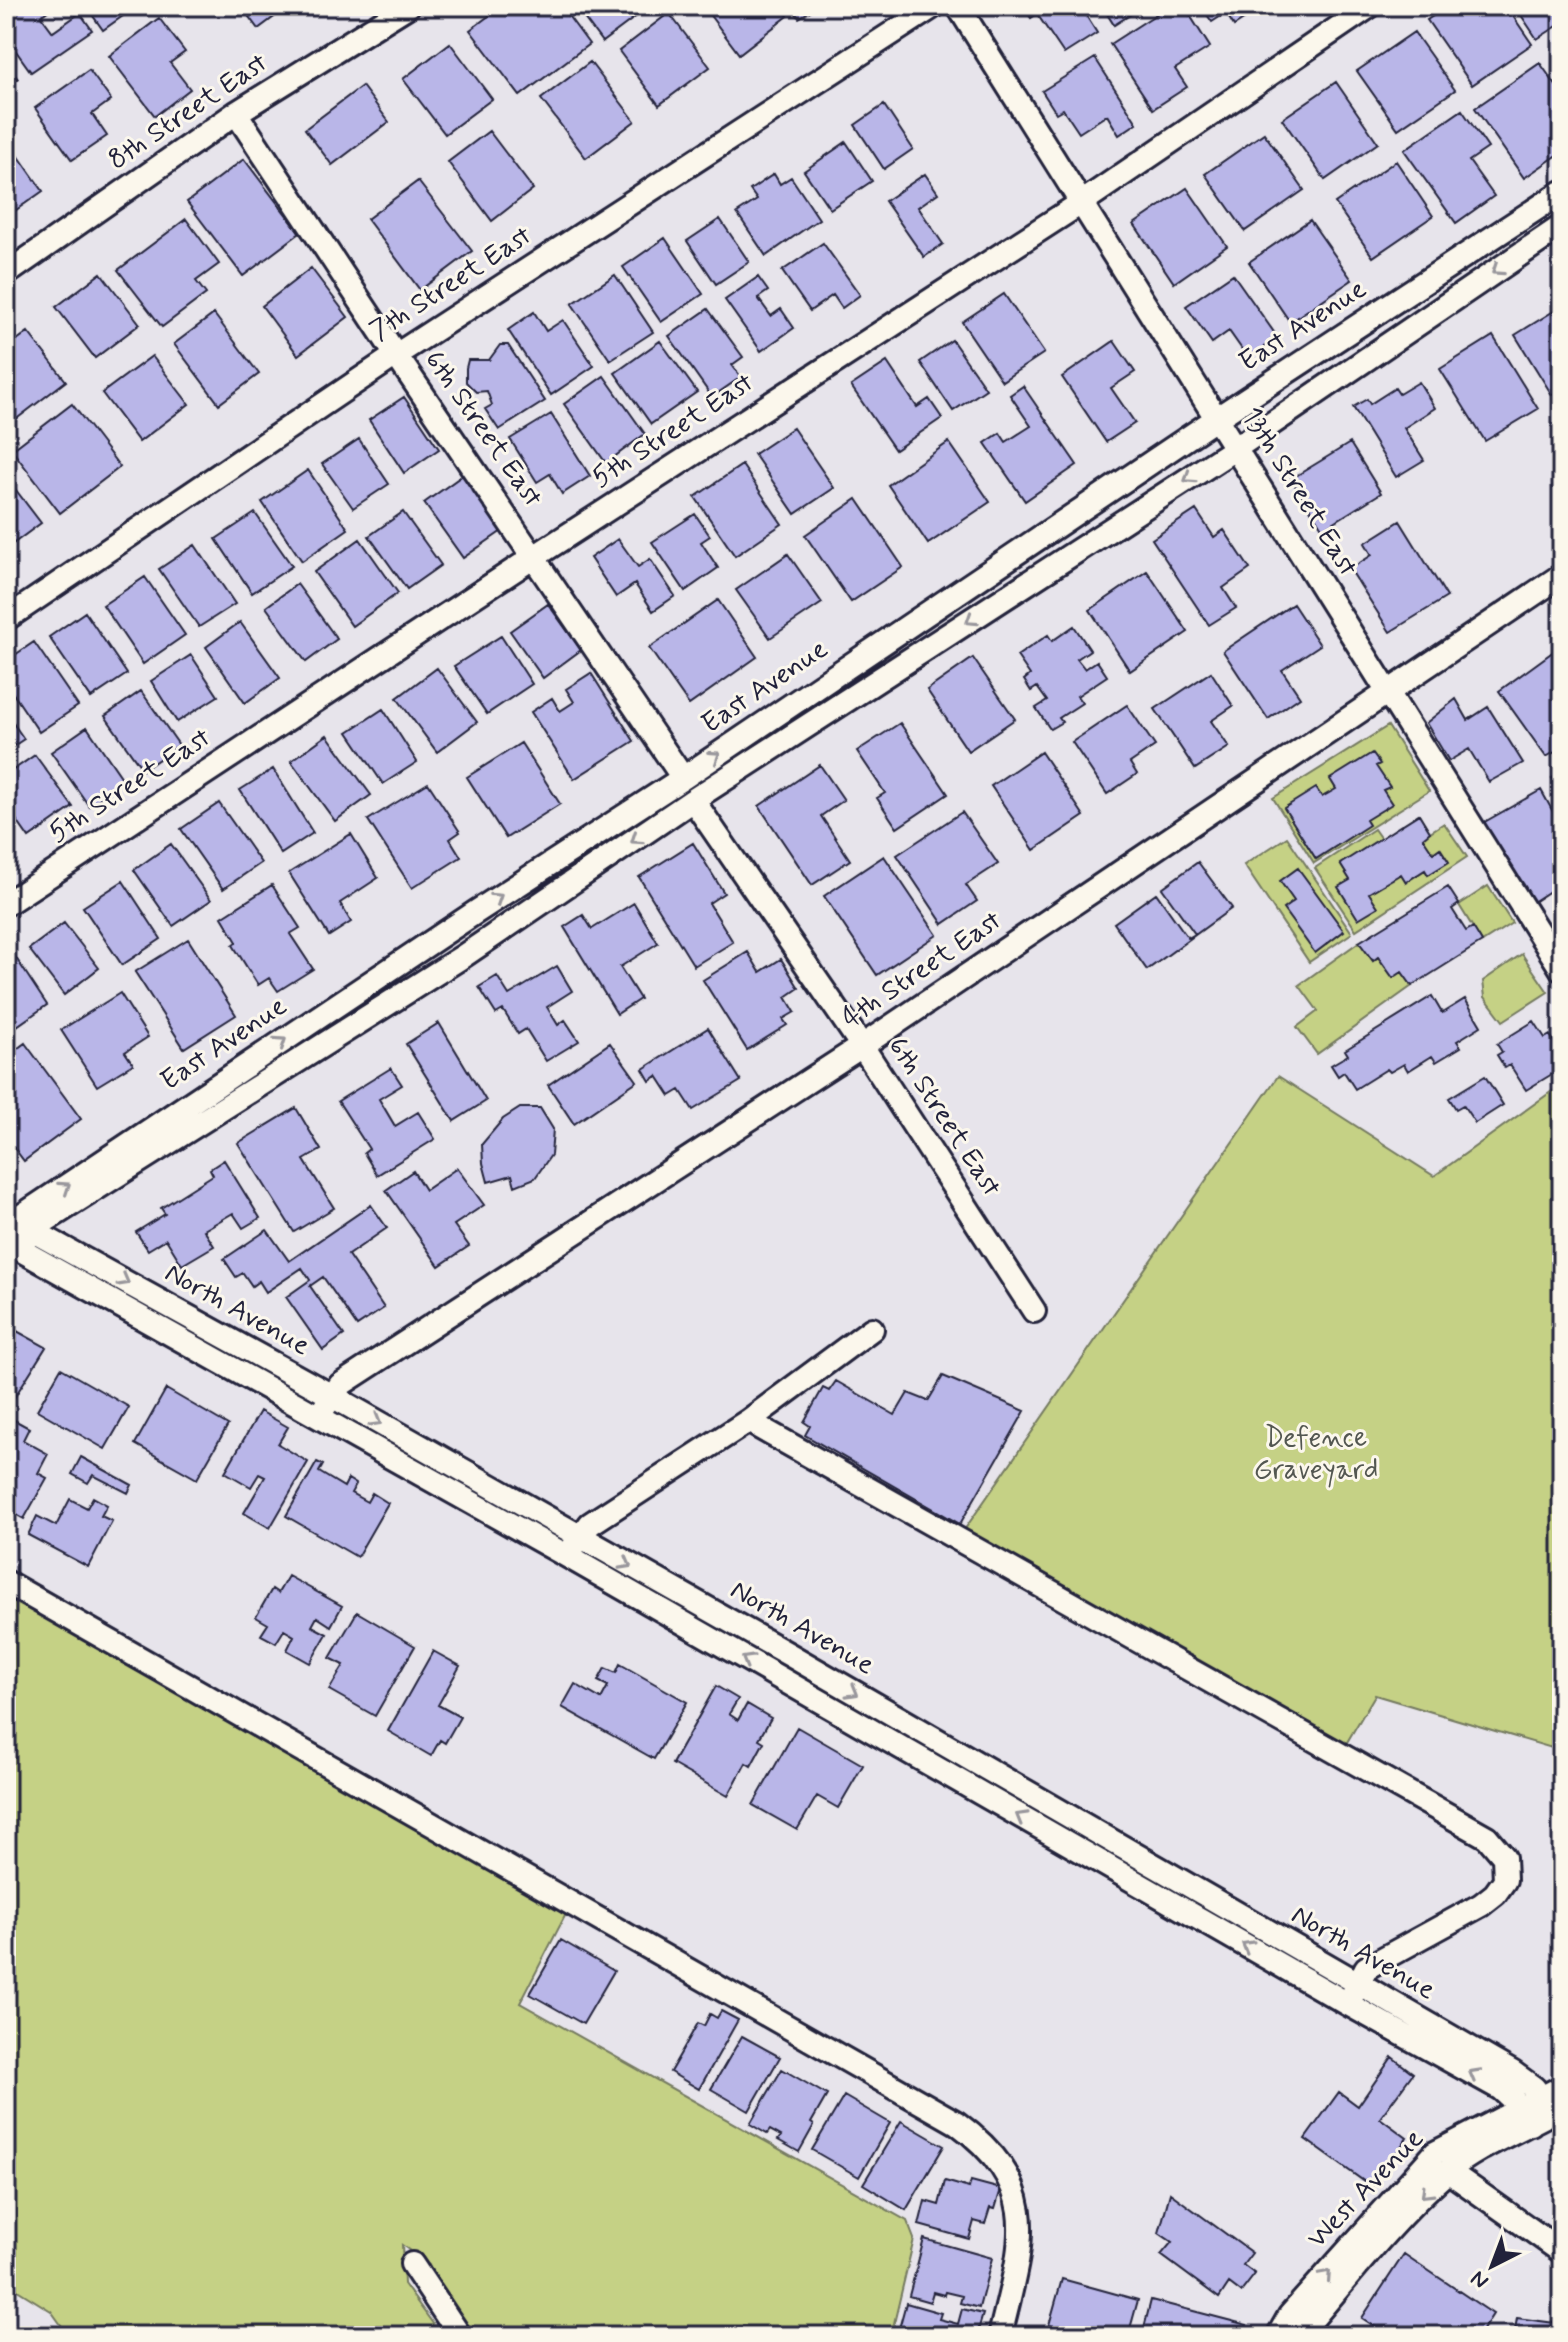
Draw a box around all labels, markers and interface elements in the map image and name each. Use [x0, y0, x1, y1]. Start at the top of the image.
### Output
street label: 8th Street East [101, 45, 275, 179]
street label: 7th Street East [363, 218, 540, 350]
one-way arrow [1492, 260, 1506, 275]
street label: East Avenue [1232, 271, 1374, 381]
street label: 6th Street East [415, 343, 551, 515]
street label: 5th Street East [585, 365, 761, 497]
street label: 13th Street East [1232, 400, 1366, 584]
one-way arrow [1183, 469, 1198, 484]
one-way arrow [965, 610, 980, 625]
street label: East Avenue [695, 631, 835, 743]
street label: 5th Street East [42, 720, 218, 852]
one-way arrow [706, 751, 721, 766]
one-way arrow [631, 829, 645, 844]
one-way arrow [488, 893, 503, 908]
street label: 4th Street East [835, 903, 1010, 1037]
street label: East Avenue [154, 988, 294, 1100]
street label: 6th Street East [879, 1030, 1010, 1204]
one-way arrow [272, 1037, 286, 1052]
one-way arrow [56, 1182, 70, 1197]
street label: North Avenue [158, 1255, 316, 1365]
one-way arrow [116, 1272, 131, 1287]
one-way arrow [367, 1411, 382, 1427]
park label: Defence Graveyard [1254, 1420, 1378, 1489]
one-way arrow [618, 1554, 633, 1569]
street label: North Avenue [723, 1572, 881, 1684]
one-way arrow [741, 1654, 756, 1670]
one-way arrow [844, 1682, 859, 1698]
one-way arrow [1016, 1811, 1030, 1827]
street label: North Avenue [1284, 1897, 1442, 2009]
one-way arrow [1241, 1940, 1256, 1956]
one-way arrow [1467, 2068, 1482, 2083]
street label: West Avenue [1300, 2121, 1432, 2257]
one-way arrow [1421, 2184, 1435, 2198]
north arrow [1452, 2226, 1532, 2306]
text: N [1465, 2264, 1495, 2295]
one-way arrow [1316, 2269, 1330, 2284]

